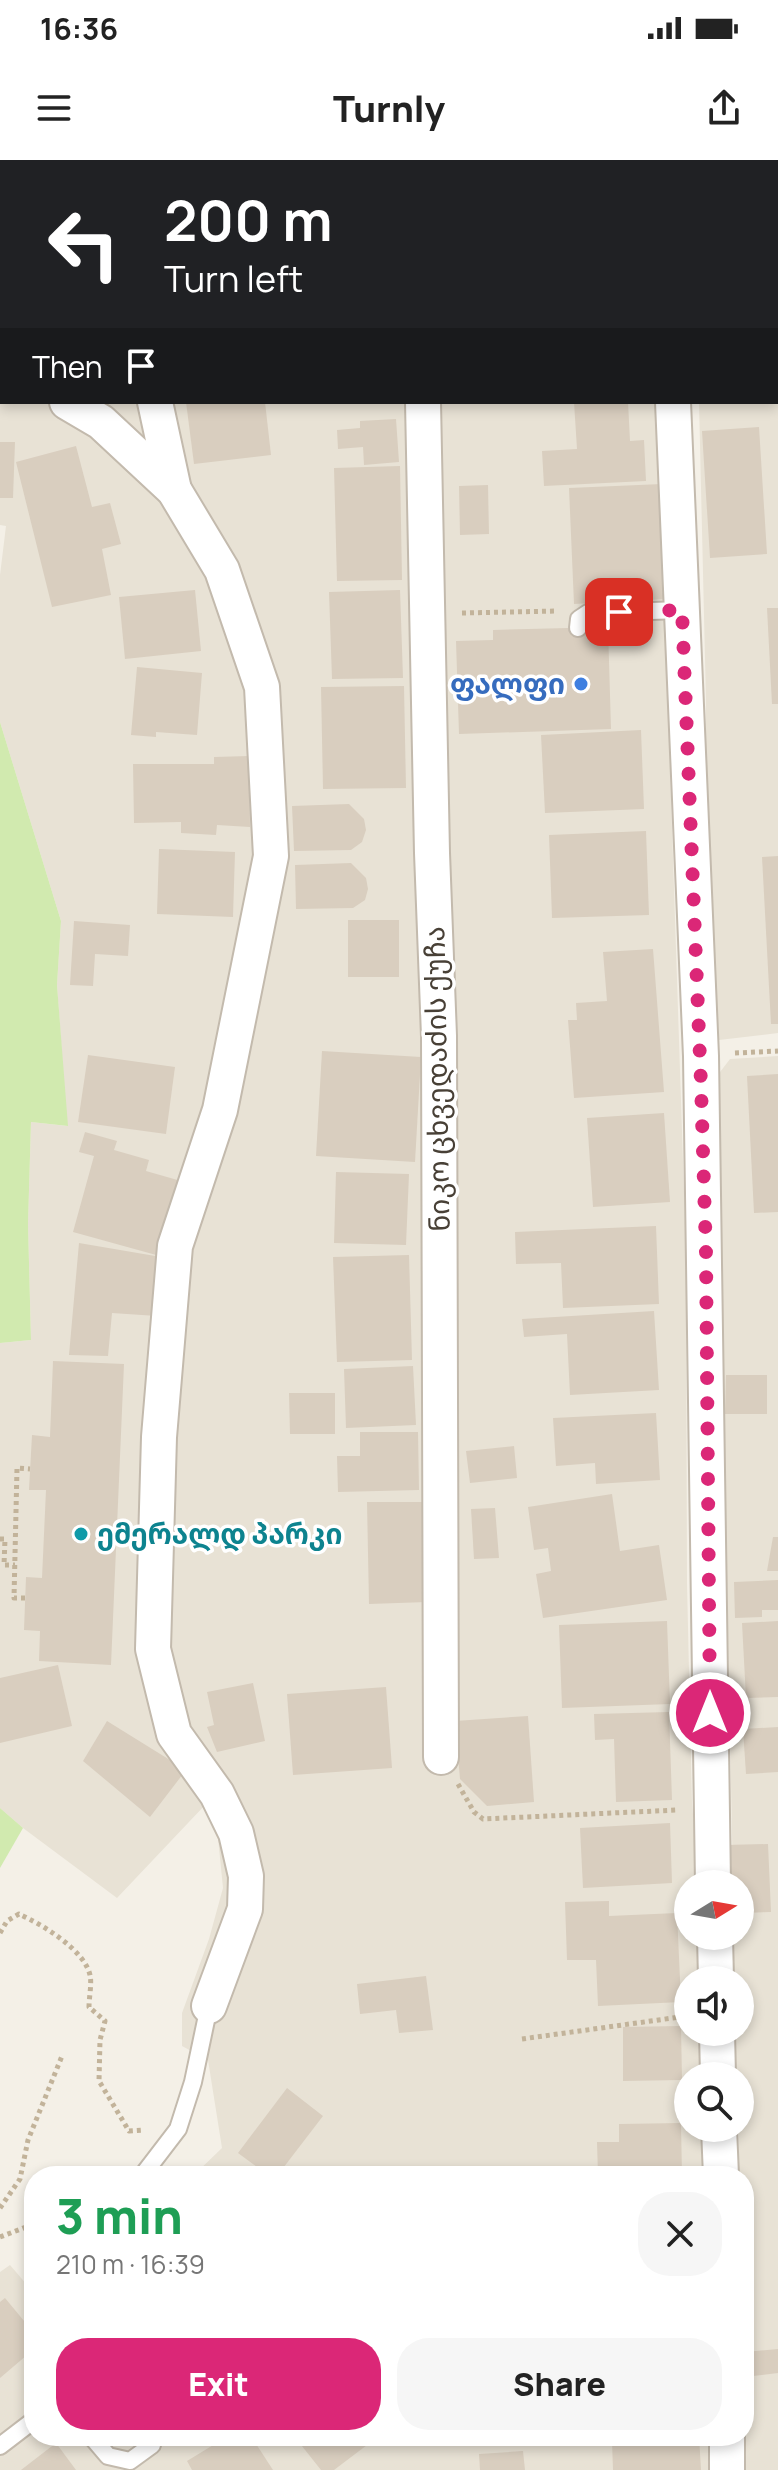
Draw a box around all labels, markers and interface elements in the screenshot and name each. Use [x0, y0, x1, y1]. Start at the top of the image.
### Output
text: 16:36 [40, 8, 118, 49]
text: Turnly [333, 84, 445, 133]
icon: menu [32, 86, 76, 130]
icon: share [702, 86, 746, 130]
text: 200 m [164, 181, 333, 258]
icon: left [32, 192, 136, 296]
text: Turn left [164, 254, 303, 303]
icon: arrive [119, 344, 163, 388]
text: Then [32, 346, 103, 387]
pin [585, 578, 653, 646]
icon: arrive [597, 590, 641, 634]
place label: ფალფი [450, 664, 565, 702]
marker: ფალფი [572, 675, 590, 693]
street label: ნიკო ცხვედაძის ქუჩა [414, 926, 458, 1232]
place label: ემერალდ პარკი [97, 1514, 342, 1552]
marker: ემერალდ პარკი [72, 1525, 90, 1543]
position arrow [668, 1671, 752, 1755]
north arrow [674, 1870, 754, 1950]
map controls [674, 1870, 754, 2142]
button: sound [674, 1966, 754, 2046]
button: search [674, 2062, 754, 2142]
text: 3 min [56, 2183, 183, 2248]
button: close [638, 2192, 722, 2276]
text: 210 m · 16:39 [56, 2246, 205, 2282]
button: Exit [56, 2338, 381, 2430]
button: Share [397, 2338, 722, 2430]

